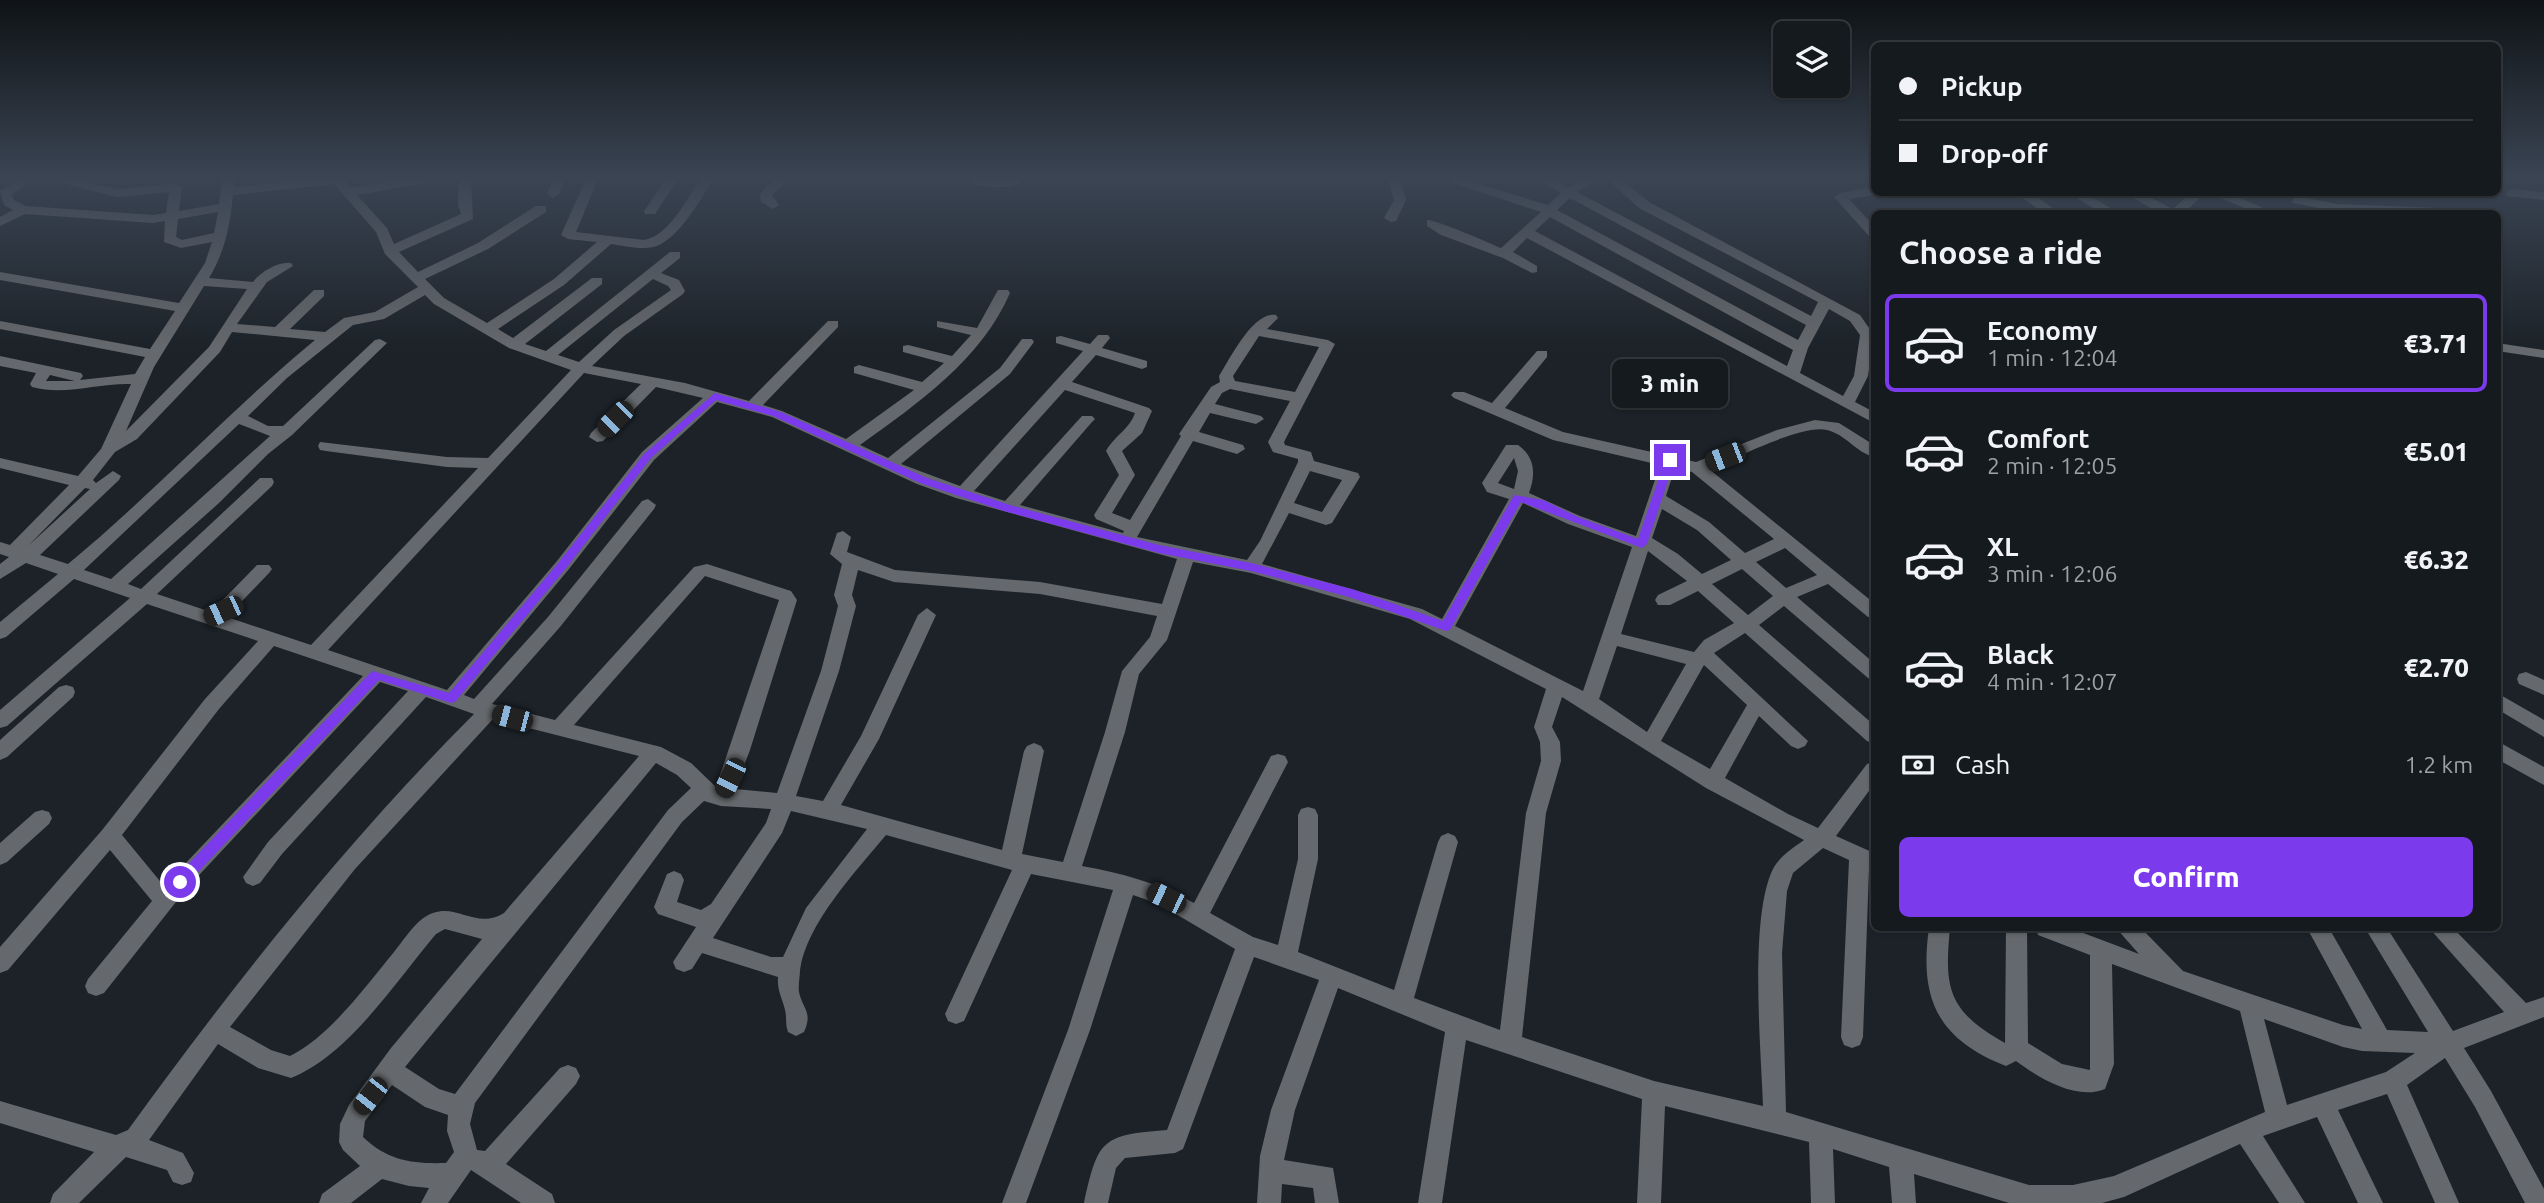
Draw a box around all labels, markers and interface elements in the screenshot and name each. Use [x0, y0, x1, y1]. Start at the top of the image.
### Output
map controls [1773, 21, 1850, 98]
button: layers [1773, 21, 1850, 98]
text: Pickup [1941, 72, 2023, 101]
text: Drop-off [1941, 139, 2048, 168]
text: Choose a ride [1899, 234, 2102, 270]
icon: car [1903, 312, 1966, 375]
text: Economy [1987, 316, 2097, 345]
text: €3.71 [2404, 329, 2469, 358]
text: 1 min · 12:04 [1987, 345, 2118, 370]
callout: 3 min [1612, 358, 1728, 407]
text: 3 min [1641, 371, 1699, 396]
car [593, 397, 638, 441]
icon: car [1903, 420, 1966, 483]
text: Comfort [1987, 424, 2090, 453]
text: €5.01 [2404, 437, 2469, 466]
car [1702, 440, 1749, 474]
route end [1654, 444, 1686, 476]
text: 2 min · 12:05 [1987, 453, 2118, 478]
icon: car [1903, 528, 1966, 591]
text: XL [1987, 532, 2018, 561]
text: €6.32 [2404, 545, 2469, 574]
text: 3 min · 12:06 [1987, 561, 2118, 586]
car [200, 593, 247, 629]
icon: car [1903, 636, 1966, 699]
text: Black [1987, 640, 2054, 669]
text: €2.70 [2404, 653, 2469, 682]
text: 4 min · 12:07 [1987, 669, 2118, 694]
car [489, 702, 536, 734]
icon: cash [1899, 746, 1937, 784]
text: Cash [1955, 750, 2010, 779]
text: 1.2 km [2405, 752, 2473, 777]
car [712, 755, 749, 801]
button: Confirm [1899, 837, 2473, 917]
route start [164, 866, 196, 898]
car [1143, 879, 1190, 917]
car [349, 1073, 392, 1119]

